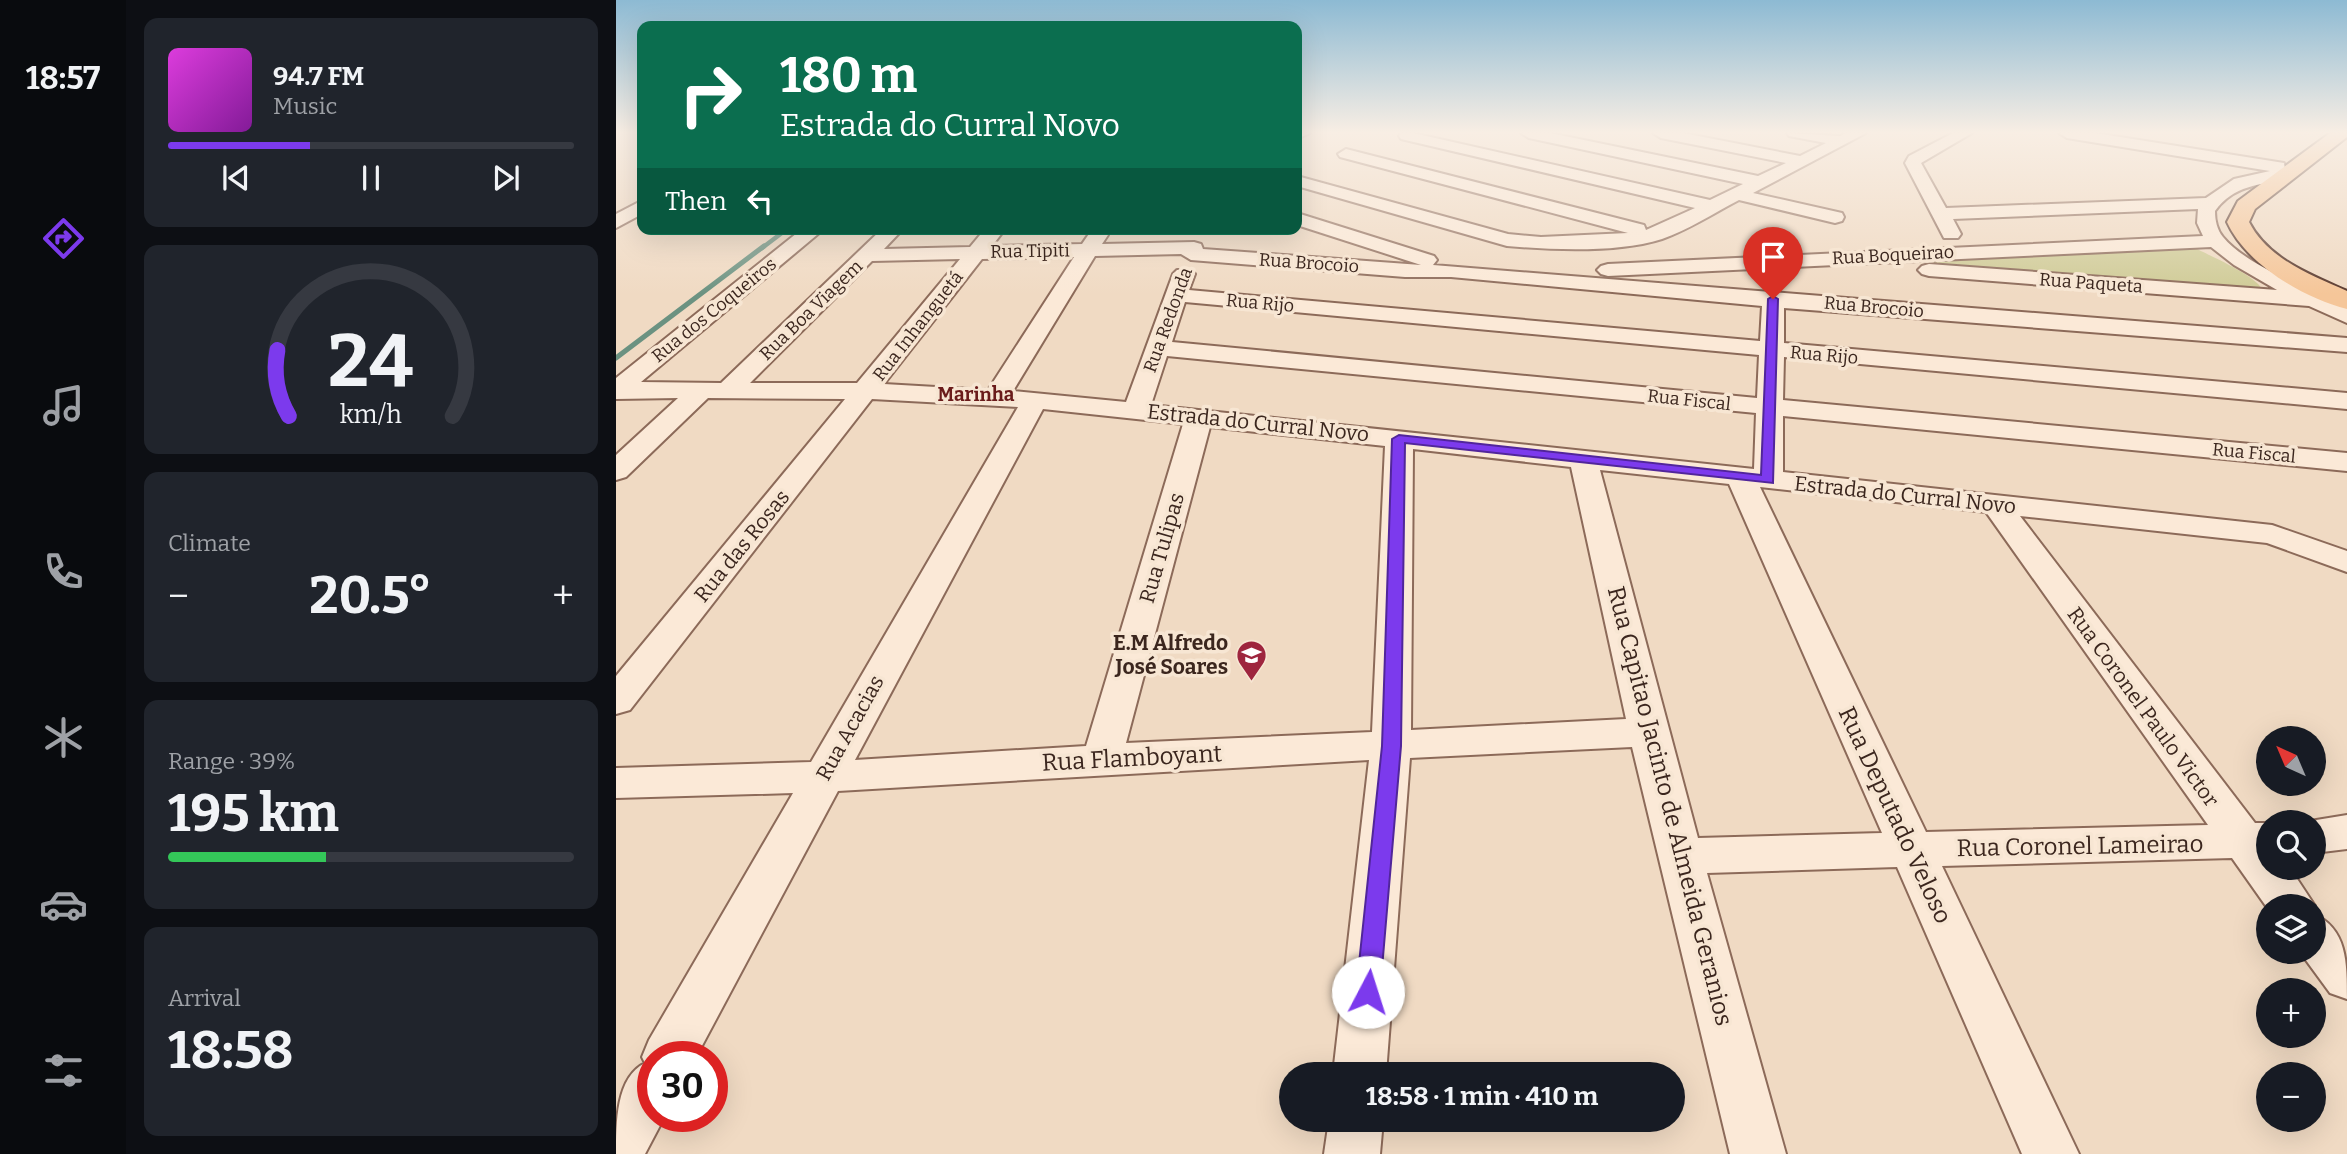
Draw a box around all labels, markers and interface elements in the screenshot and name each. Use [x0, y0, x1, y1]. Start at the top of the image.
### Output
text: 180 m [780, 46, 917, 105]
icon: right [665, 49, 756, 140]
text: 18:57 [26, 59, 100, 97]
text: 94.7 FM [273, 61, 364, 92]
text: Music [273, 92, 337, 120]
text: Estrada do Curral Novo [780, 106, 1120, 144]
icon: previous [217, 159, 255, 197]
icon: pause [352, 159, 390, 197]
icon: next [487, 159, 525, 197]
icon: left [741, 182, 779, 220]
text: Then [665, 186, 727, 217]
icon: directions [39, 214, 88, 263]
pin [1743, 227, 1803, 299]
icon: arrive [1754, 238, 1792, 276]
street label: Rua Tipiti [990, 239, 1070, 263]
street label: Rua Boqueirao [1831, 241, 1955, 269]
street label: Rua Brocoio [1258, 249, 1360, 277]
street label: Rua dos Coqueiros [647, 253, 781, 367]
street label: Rua Boa Viagem [755, 255, 867, 365]
street label: Rua Redonda [1139, 264, 1197, 376]
street label: Rua Inhanguetá [868, 266, 968, 385]
street label: Rua Paqueta [2038, 268, 2144, 298]
street label: Rua Rijo [1225, 289, 1295, 317]
street label: Rua Brocoio [1823, 292, 1925, 322]
text: 24 [328, 318, 414, 405]
street label: Rua Rijo [1789, 341, 1859, 369]
icon: music [39, 381, 88, 430]
district label: Marinha [938, 383, 1015, 406]
street label: Rua Fiscal [1646, 385, 1732, 415]
street label: Estrada do Curral Novo [1146, 398, 1370, 448]
text: km/h [340, 400, 402, 430]
street label: Rua Fiscal [2211, 438, 2297, 468]
street label: Estrada do Curral Novo [1793, 470, 2017, 520]
street label: Rua das Rosas [689, 485, 795, 607]
street label: Rua Tulipas [1134, 490, 1190, 606]
text: Climate [168, 529, 251, 557]
icon: phone [39, 547, 88, 596]
text: 20.5° [309, 564, 432, 627]
text: − [168, 573, 189, 619]
text: + [552, 573, 574, 619]
street label: Rua Capitao Jacinto de Almeida Geranios [1602, 583, 1738, 1029]
street label: Rua Coronel Paulo Victor [2062, 602, 2224, 812]
place label: E.M Alfredo José Soares [1113, 630, 1228, 680]
school or university icon: E.M Alfredo José Soares [1234, 638, 1268, 682]
street label: Rua Acacias [810, 671, 890, 785]
street label: Rua Deputado Veloso [1832, 702, 1958, 928]
icon: climate [39, 713, 88, 762]
north arrow [2256, 726, 2326, 796]
map controls [2256, 726, 2326, 1132]
street label: Rua Flamboyant [1041, 739, 1223, 777]
text: Range · 39% [168, 747, 295, 775]
text: 195 km [168, 782, 339, 845]
button: search [2256, 810, 2326, 880]
street label: Rua Coronel Lameirao [1956, 830, 2204, 862]
icon: car [39, 880, 88, 929]
button: layers [2256, 894, 2326, 964]
position arrow [1331, 955, 1405, 1029]
button: + [2256, 978, 2326, 1048]
text: Arrival [168, 984, 241, 1012]
text: 18:58 [168, 1019, 294, 1082]
speed limit sign: 30 [637, 1041, 728, 1132]
icon: filters [39, 1046, 88, 1095]
button: − [2256, 1062, 2326, 1132]
text: 18:58 · 1 min · 410 m [1366, 1081, 1598, 1112]

